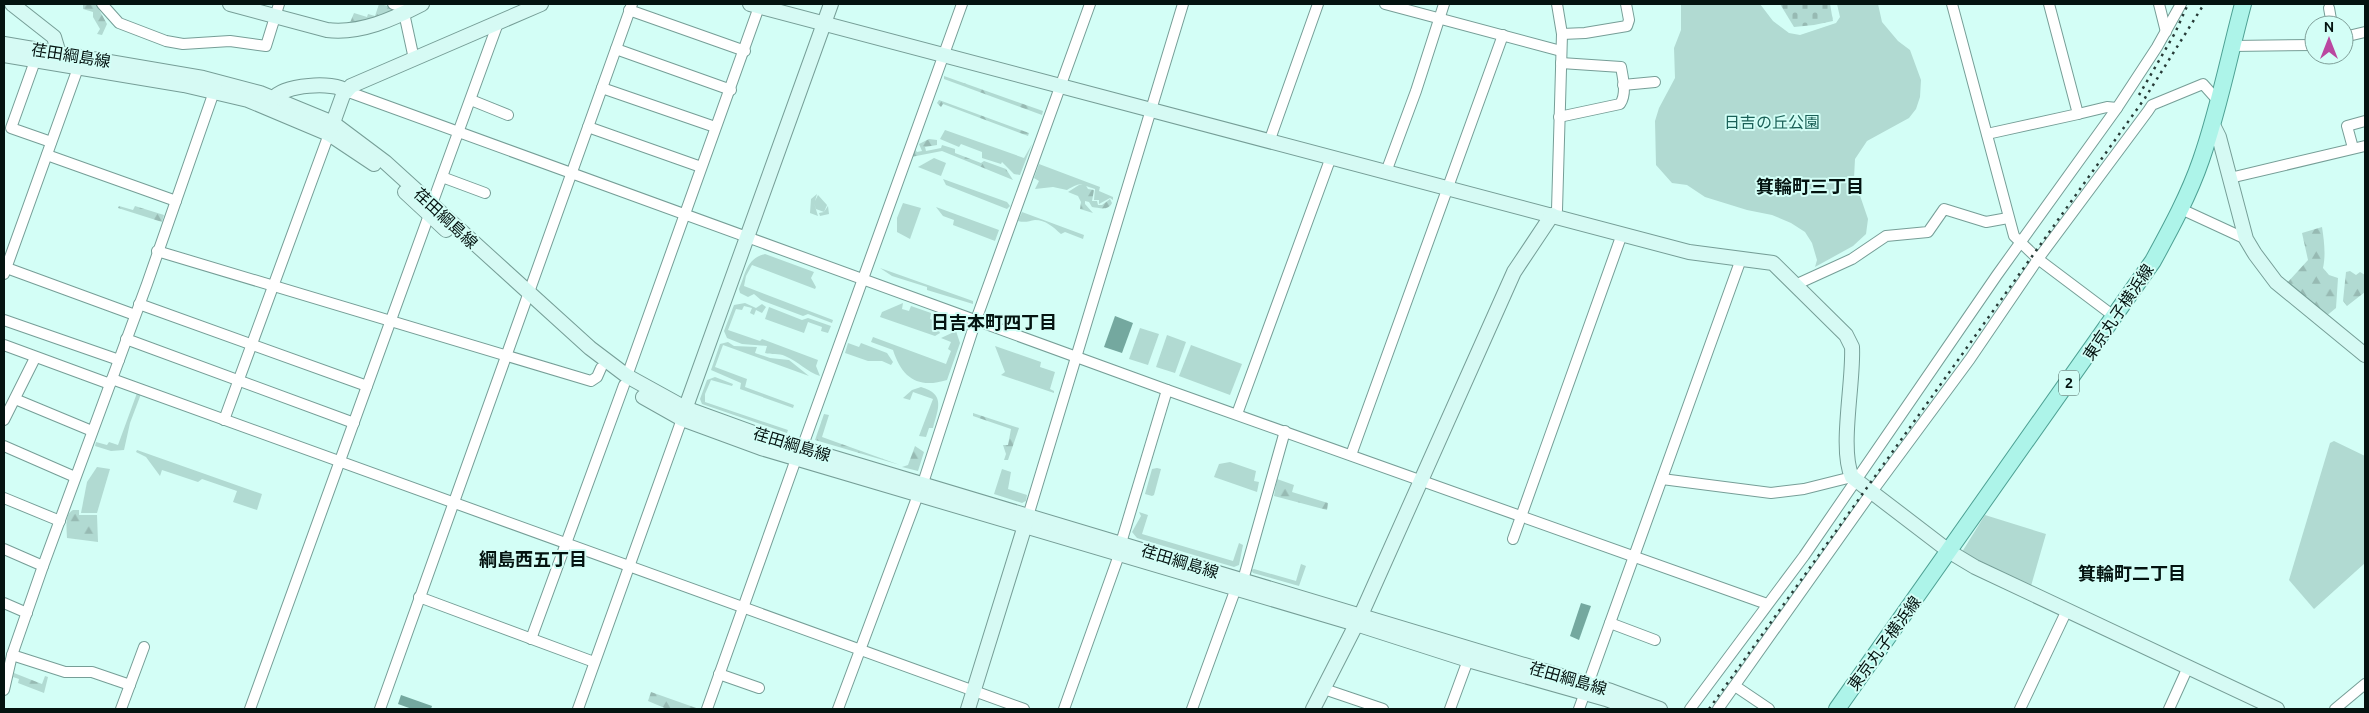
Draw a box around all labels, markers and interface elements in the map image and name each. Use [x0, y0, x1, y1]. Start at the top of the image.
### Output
north arrow [2304, 15, 2354, 65]
text: N [2324, 19, 2334, 35]
street label: 荏田綱島線 [30, 40, 112, 70]
park label: 日吉の丘公園 [1724, 113, 1820, 131]
district label: 箕輪町三丁目 [1756, 176, 1864, 196]
street label: 荏田綱島線 [411, 184, 481, 252]
street label: 東京丸子横浜線 [2079, 261, 2157, 363]
district label: 日吉本町四丁目 [931, 312, 1057, 332]
road number: 2 [2059, 370, 2079, 396]
street label: 荏田綱島線 [751, 424, 833, 464]
street label: 荏田綱島線 [1139, 541, 1221, 581]
district label: 綱島西五丁目 [479, 549, 587, 569]
district label: 箕輪町二丁目 [2078, 563, 2186, 583]
street label: 東京丸子横浜線 [1844, 592, 1924, 694]
street label: 荏田綱島線 [1527, 658, 1609, 698]

